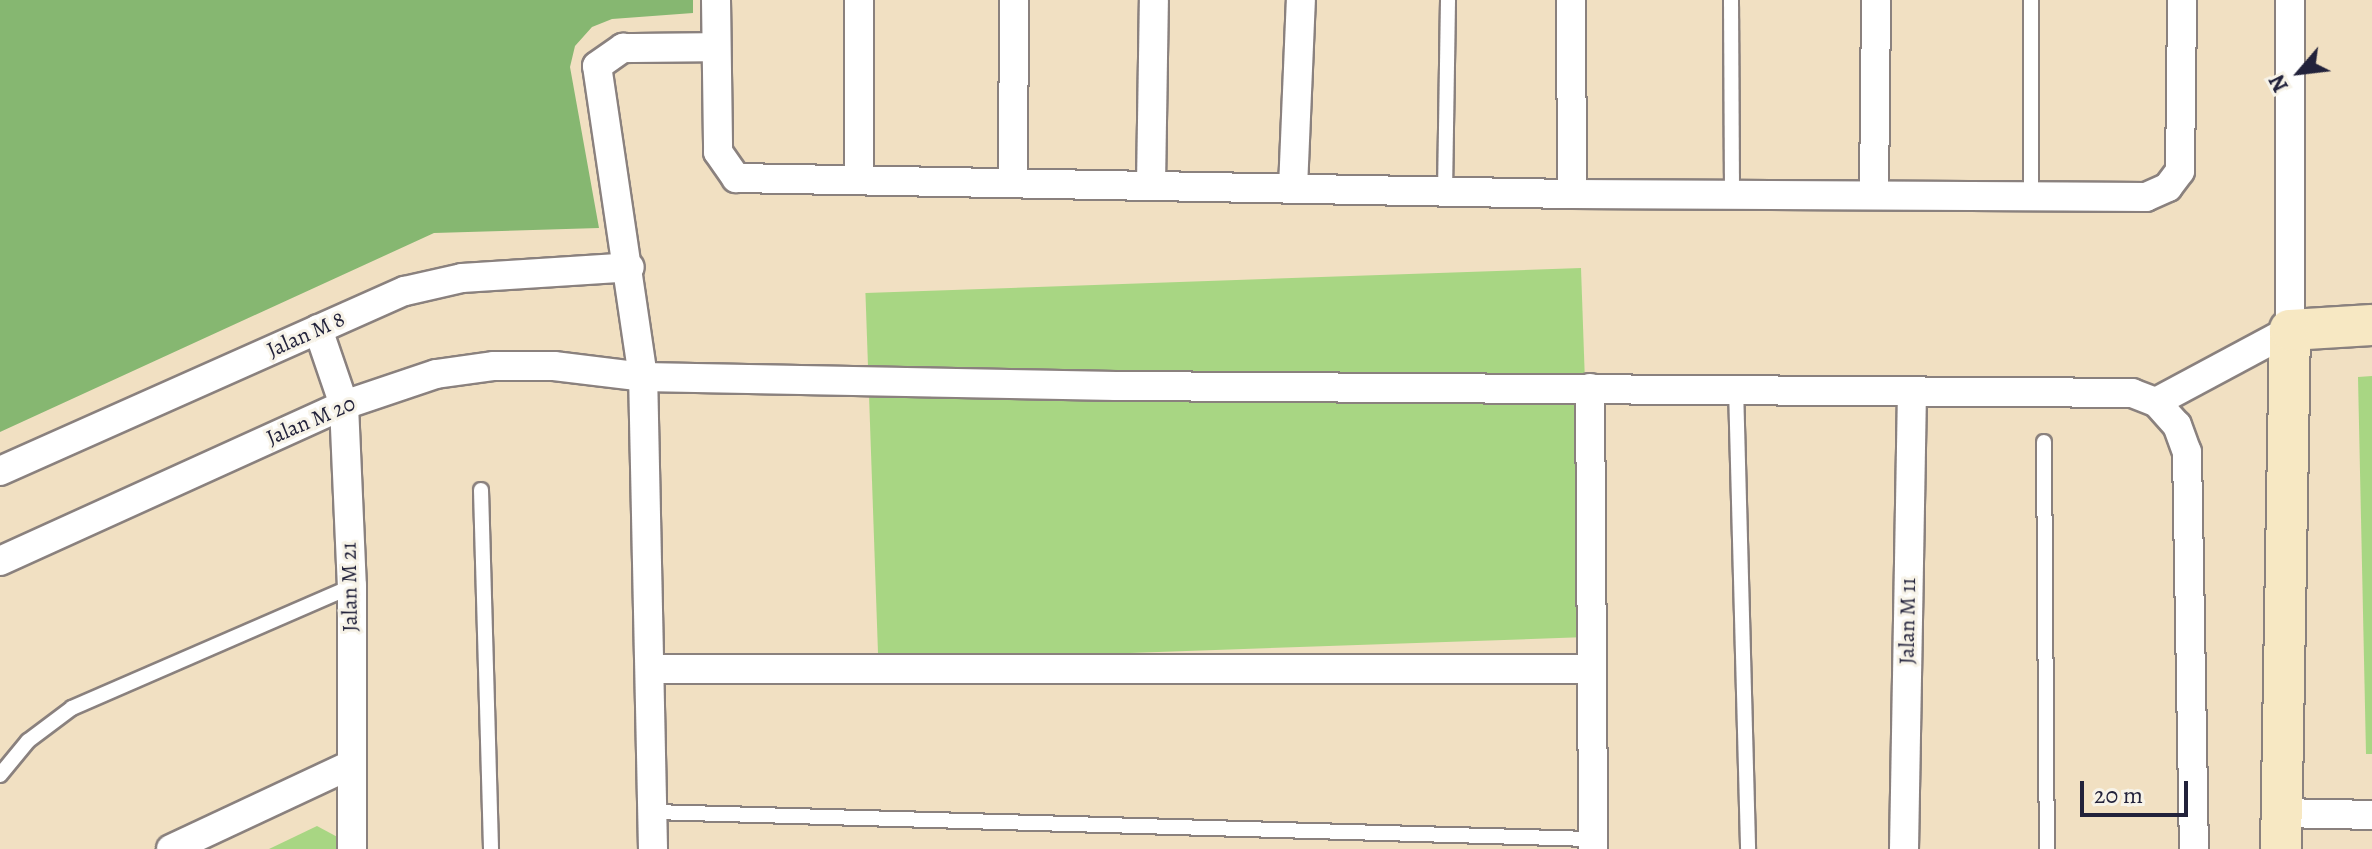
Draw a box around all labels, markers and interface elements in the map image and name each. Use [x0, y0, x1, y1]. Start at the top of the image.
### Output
north arrow [2260, 32, 2340, 112]
text: N [2262, 69, 2296, 97]
street label: Jalan M 8 [263, 306, 349, 364]
street label: Jalan M 20 [263, 390, 359, 452]
street label: Jalan M 21 [336, 542, 364, 632]
street label: Jalan M 11 [1894, 577, 1922, 665]
scale bar [2084, 765, 2192, 815]
text: 20 m [2094, 779, 2143, 811]

